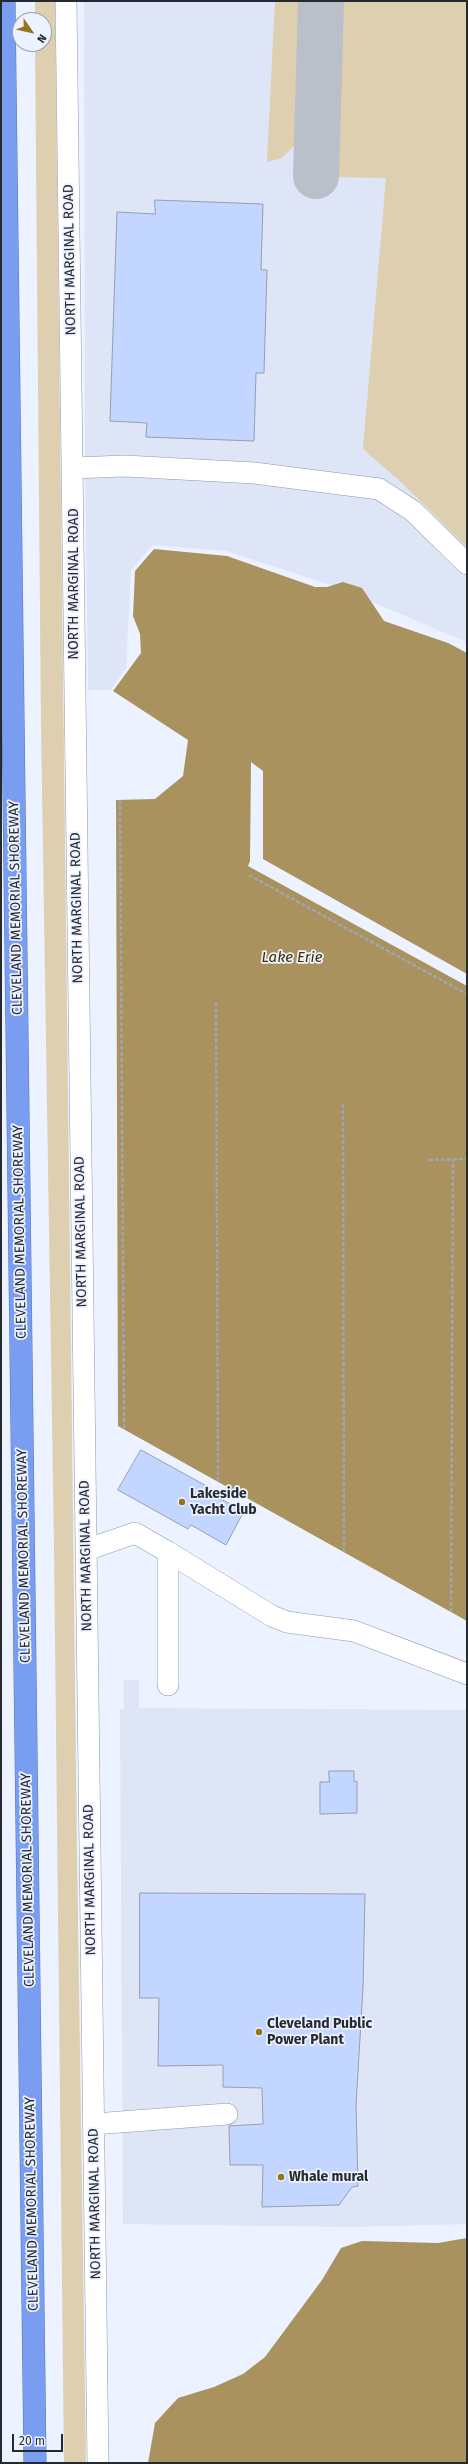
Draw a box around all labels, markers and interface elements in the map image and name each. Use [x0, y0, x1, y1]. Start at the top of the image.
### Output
north arrow [12, 12, 52, 52]
text: N [34, 32, 49, 45]
street label: NORTH MARGINAL ROAD [60, 184, 80, 336]
street label: NORTH MARGINAL ROAD [66, 508, 82, 660]
street label: CLEVELAND MEMORIAL SHOREWAY [6, 801, 26, 1015]
street label: NORTH MARGINAL ROAD [67, 832, 87, 984]
water label: Lake Erie [262, 949, 322, 967]
street label: CLEVELAND MEMORIAL SHOREWAY [10, 1125, 30, 1339]
street label: NORTH MARGINAL ROAD [71, 1156, 91, 1308]
street label: CLEVELAND MEMORIAL SHOREWAY [14, 1449, 34, 1663]
street label: NORTH MARGINAL ROAD [76, 1480, 96, 1632]
place label: Lakeside Yacht Club [190, 1486, 257, 1518]
marker: Lakeside Yacht Club [177, 1497, 187, 1507]
street label: CLEVELAND MEMORIAL SHOREWAY [18, 1773, 38, 1987]
street label: NORTH MARGINAL ROAD [80, 1804, 100, 1956]
place label: Cleveland Public Power Plant [267, 2016, 372, 2048]
marker: Cleveland Public Power Plant [254, 2027, 264, 2037]
street label: CLEVELAND MEMORIAL SHOREWAY [22, 2097, 42, 2311]
street label: NORTH MARGINAL ROAD [85, 2128, 105, 2280]
place label: Whale mural [289, 2169, 368, 2185]
marker: Whale mural [276, 2172, 286, 2182]
scale bar [14, 2426, 65, 2452]
text: 20 m [19, 2434, 45, 2448]

